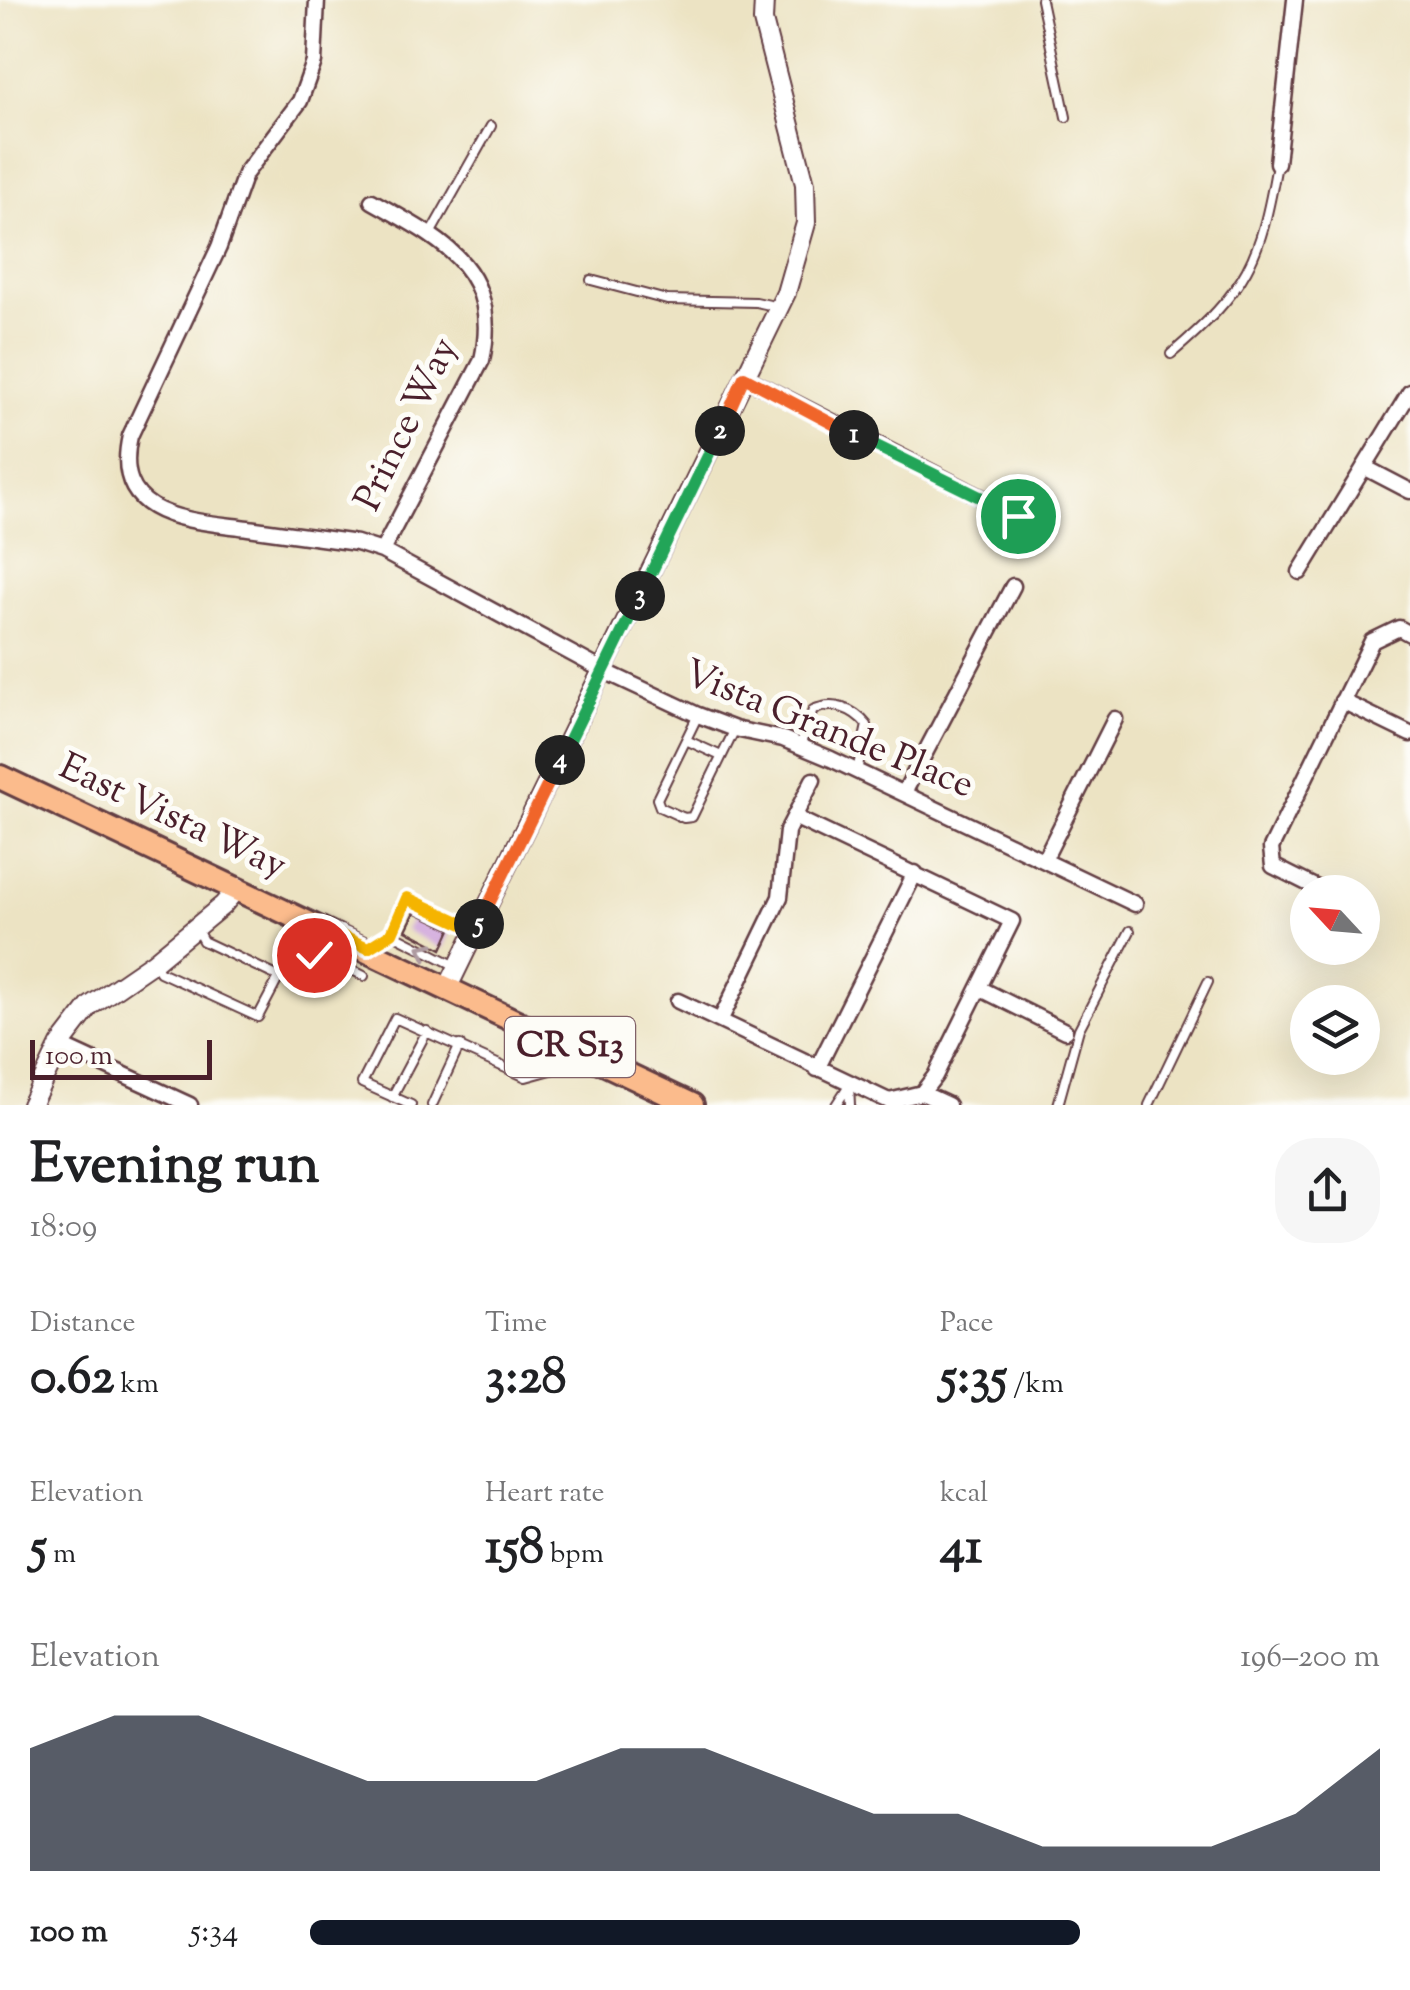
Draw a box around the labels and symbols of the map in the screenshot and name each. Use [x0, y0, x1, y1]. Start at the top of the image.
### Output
street label: Prince Way [343, 329, 473, 521]
pin: 2 [695, 406, 745, 456]
pin: 1 [829, 410, 879, 460]
pin [976, 474, 1061, 559]
pin: 3 [615, 571, 665, 621]
street label: Vista Grande Place [675, 648, 981, 814]
pin: 4 [535, 735, 585, 785]
street label: East Vista Way [50, 742, 295, 894]
north arrow [1290, 875, 1380, 965]
pin: 5 [454, 899, 504, 949]
pin [272, 913, 357, 998]
one-way arrow [417, 943, 435, 962]
road number: CR S13 [505, 1017, 635, 1077]
scale bar [30, 1035, 212, 1080]

